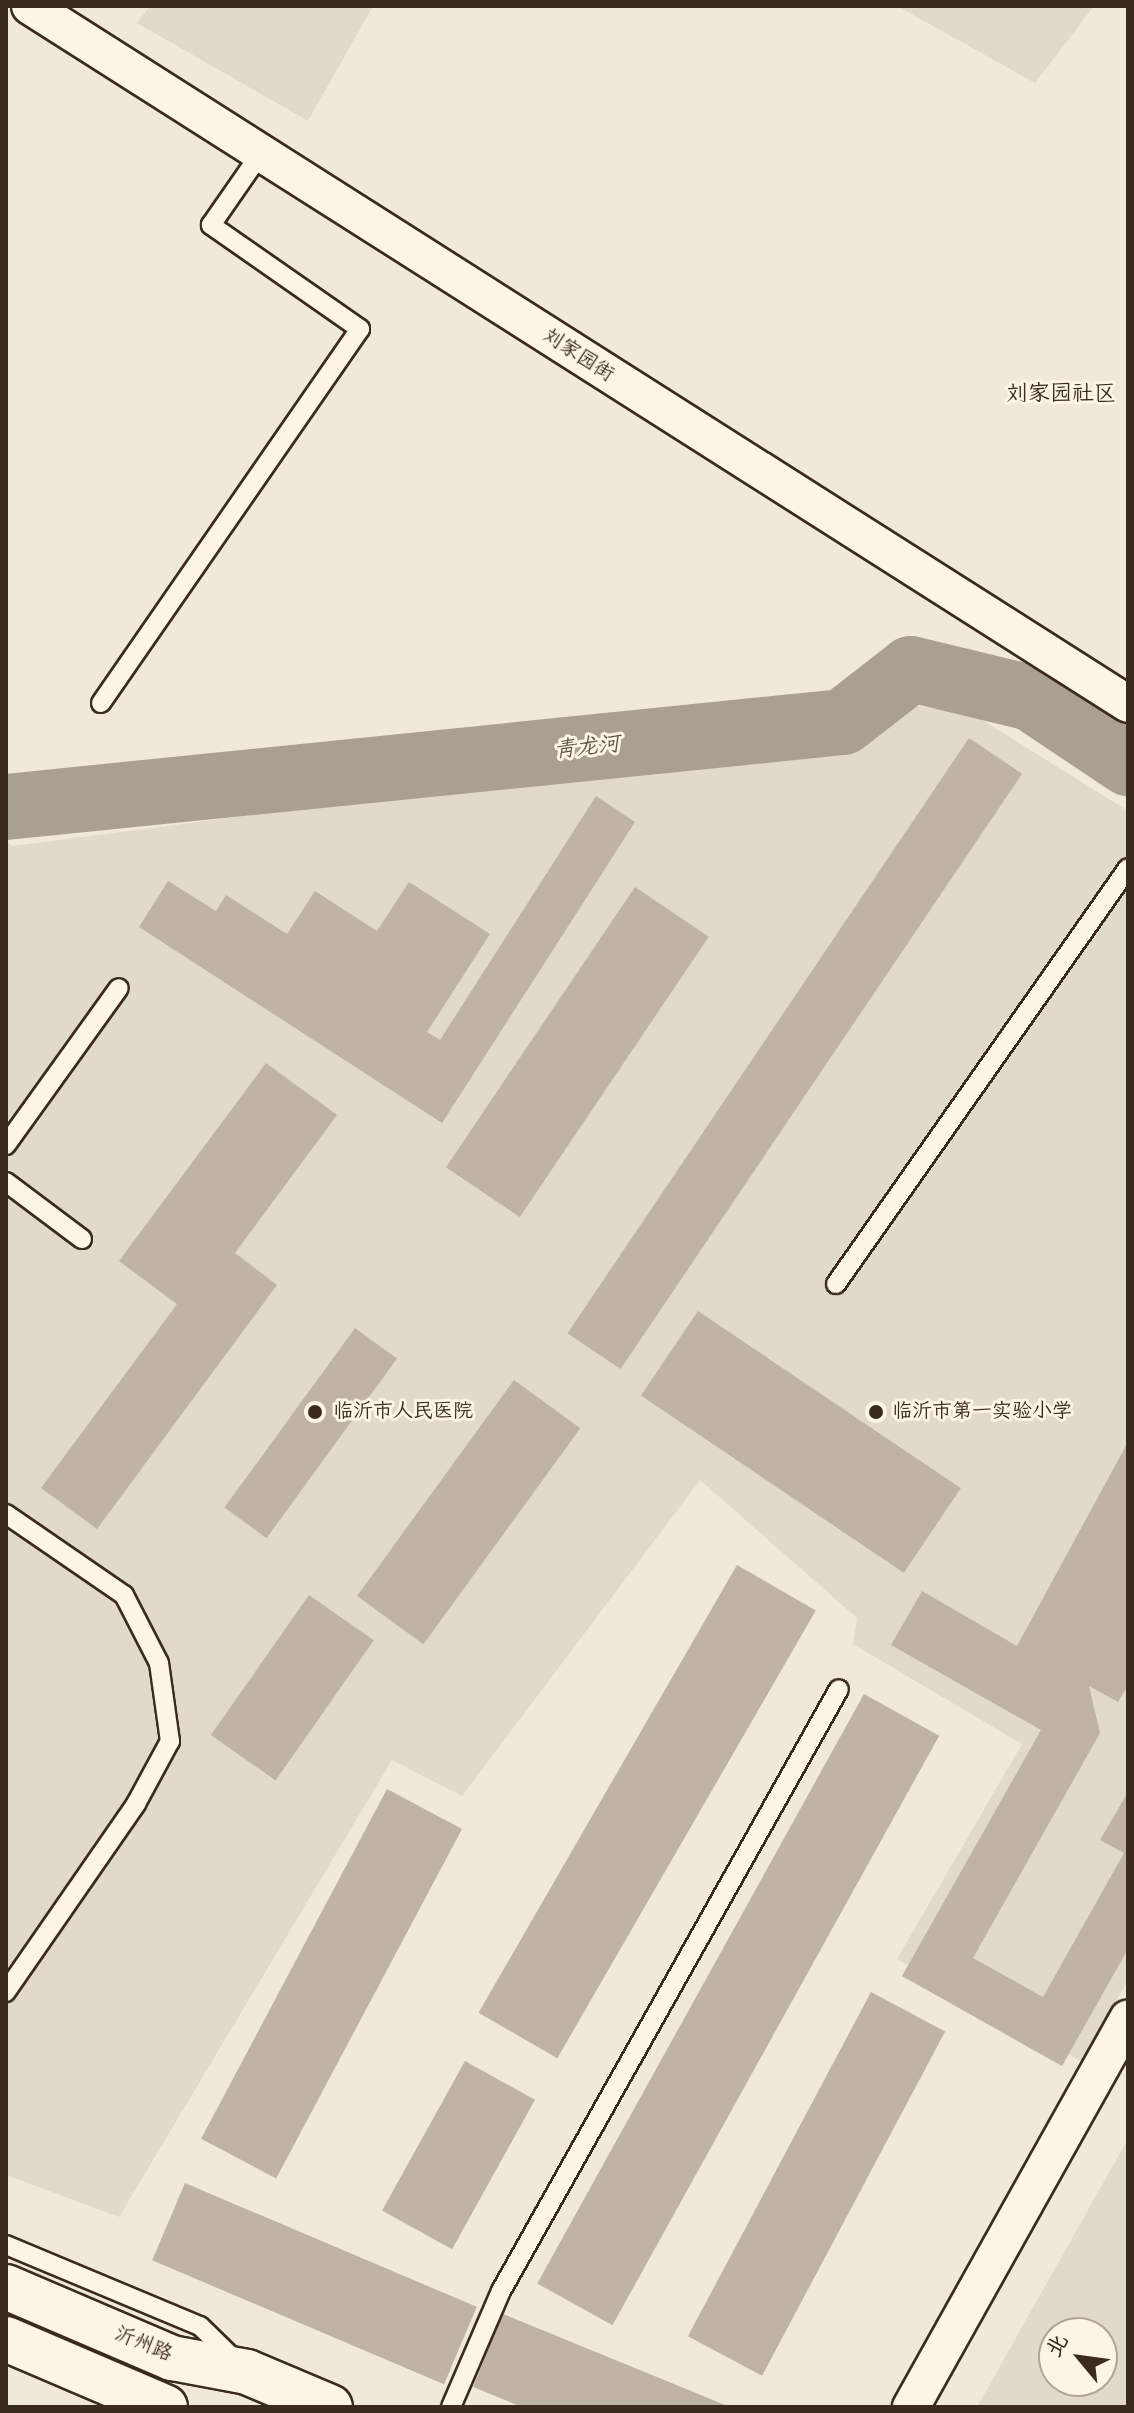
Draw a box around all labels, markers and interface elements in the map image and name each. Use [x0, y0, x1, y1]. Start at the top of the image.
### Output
street label: 刘家园街 [538, 324, 618, 388]
district label: 刘家园社区 [1006, 382, 1116, 408]
water label: 青龙河 [553, 731, 621, 765]
place label: 临沂市人民医院 [333, 1400, 473, 1424]
place label: 临沂市第一实验小学 [892, 1400, 1072, 1424]
marker: 临沂市人民医院 [304, 1401, 326, 1423]
marker: 临沂市第一实验小学 [867, 1403, 885, 1421]
north arrow [1038, 2317, 1118, 2397]
street label: 沂州路 [111, 2323, 175, 2367]
text: 北 [1038, 2328, 1079, 2364]

